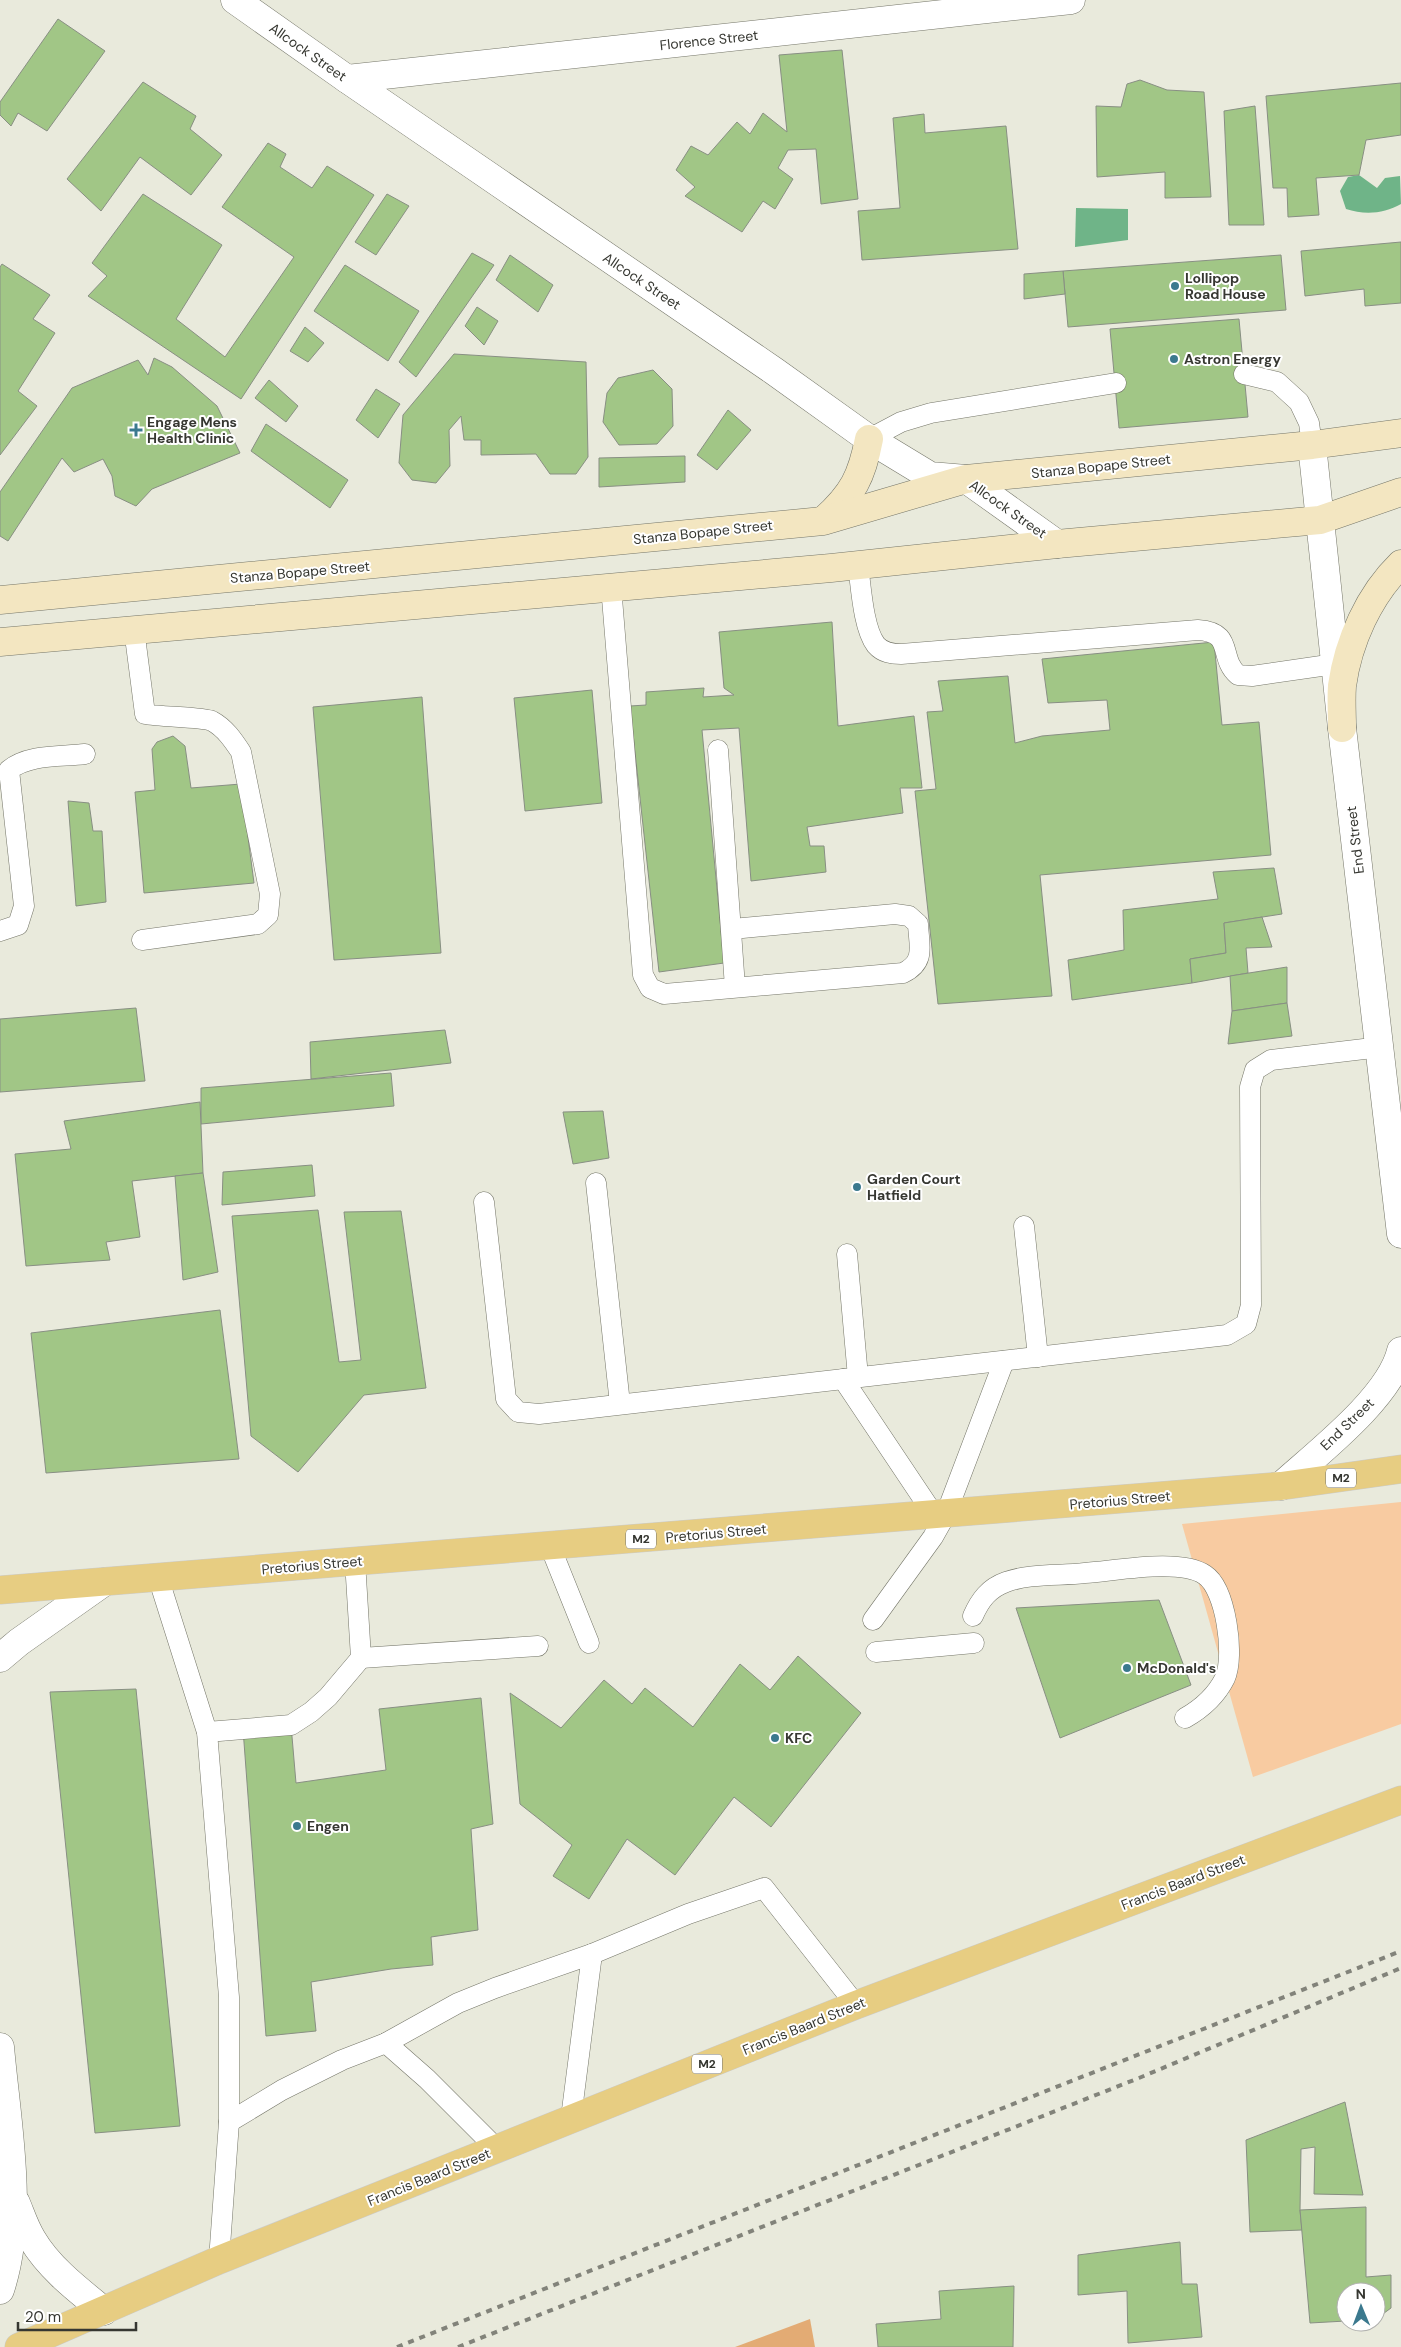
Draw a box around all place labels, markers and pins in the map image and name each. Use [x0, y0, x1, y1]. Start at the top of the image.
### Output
place label: Lollipop Road House [1185, 269, 1266, 303]
marker: Lollipop Road House [1169, 280, 1181, 292]
place label: Astron Energy [1184, 350, 1281, 368]
marker: Astron Energy [1168, 353, 1180, 365]
place label: Engage Mens Health Clinic [147, 413, 237, 447]
marker: Engage Mens Health Clinic [129, 423, 143, 437]
place label: Garden Court Hatfield [867, 1170, 961, 1204]
marker: Garden Court Hatfield [851, 1181, 863, 1193]
place label: McDonald's [1137, 1659, 1216, 1677]
marker: McDonald's [1121, 1662, 1133, 1674]
place label: KFC [785, 1729, 812, 1747]
marker: KFC [769, 1732, 781, 1744]
place label: Engen [307, 1817, 349, 1835]
marker: Engen [291, 1820, 303, 1832]

